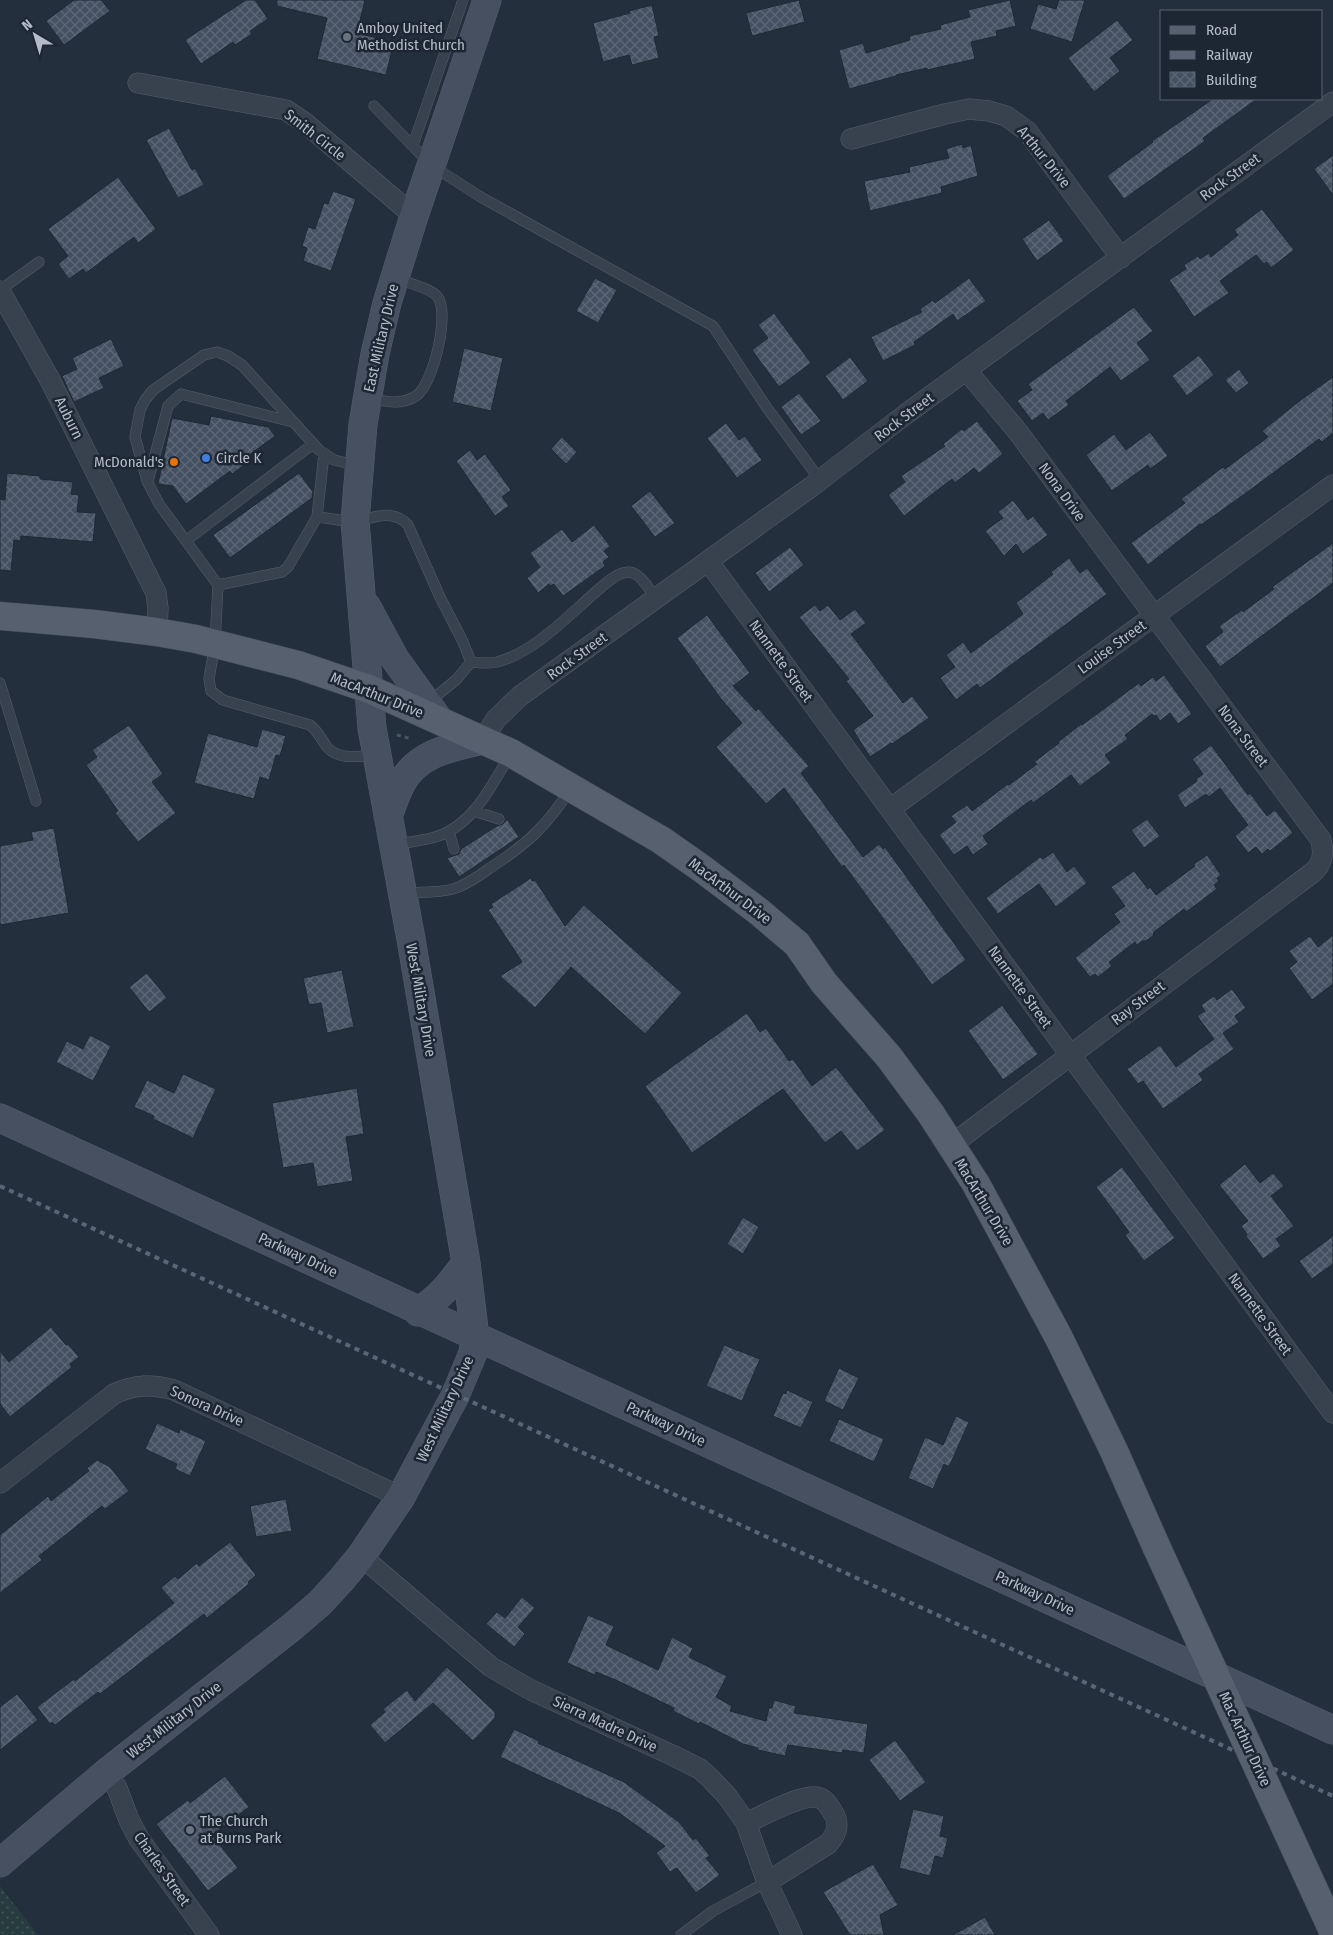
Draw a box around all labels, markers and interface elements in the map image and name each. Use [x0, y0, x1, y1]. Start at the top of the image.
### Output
north arrow [10, 10, 60, 60]
legend [1160, 10, 1323, 100]
text: N [19, 16, 36, 34]
place label: Amboy United Methodist Church [357, 19, 465, 54]
text: Road [1206, 21, 1237, 39]
marker: Amboy United Methodist Church [341, 31, 353, 43]
text: Railway [1206, 46, 1253, 64]
text: Building [1206, 71, 1257, 89]
street label: Smith Circle [281, 105, 349, 165]
street label: Arthur Drive [1014, 122, 1074, 192]
street label: Rock Street [1197, 149, 1264, 205]
street label: East Military Drive [360, 282, 402, 394]
street label: Rock Street [871, 389, 937, 445]
street label: Auburn [51, 394, 87, 442]
place label: Circle K [216, 449, 261, 467]
marker: Circle K [200, 452, 212, 464]
place label: McDonald's [94, 453, 164, 471]
marker: McDonald's [168, 456, 180, 468]
street label: Nona Drive [1035, 459, 1089, 525]
street label: Nannette Street [745, 616, 817, 706]
street label: Louise Street [1074, 616, 1150, 678]
street label: Rock Street [544, 628, 611, 684]
street label: MacArthur Drive [328, 668, 426, 722]
street label: Nona Street [1214, 702, 1272, 771]
street label: MacArthur Drive [685, 854, 775, 928]
street label: West Military Drive [402, 942, 440, 1058]
street label: Nannette Street [984, 942, 1056, 1032]
street label: Ray Street [1108, 977, 1168, 1029]
street label: MacArthur Drive [951, 1155, 1017, 1249]
street label: Parkway Drive [256, 1229, 340, 1281]
street label: Nannette Street [1224, 1269, 1296, 1359]
street label: West Military Drive [413, 1353, 477, 1465]
street label: Sonora Drive [167, 1382, 247, 1430]
street label: Parkway Drive [624, 1398, 708, 1450]
street label: Parkway Drive [993, 1567, 1077, 1619]
street label: West Military Drive [123, 1678, 225, 1762]
street label: Mac Arthur Drive [1215, 1689, 1275, 1789]
street label: Sierra Madre Drive [550, 1692, 660, 1756]
place label: The Church at Burns Park [200, 1812, 282, 1847]
marker: The Church at Burns Park [184, 1824, 196, 1836]
street label: Charles Street [130, 1829, 194, 1909]

